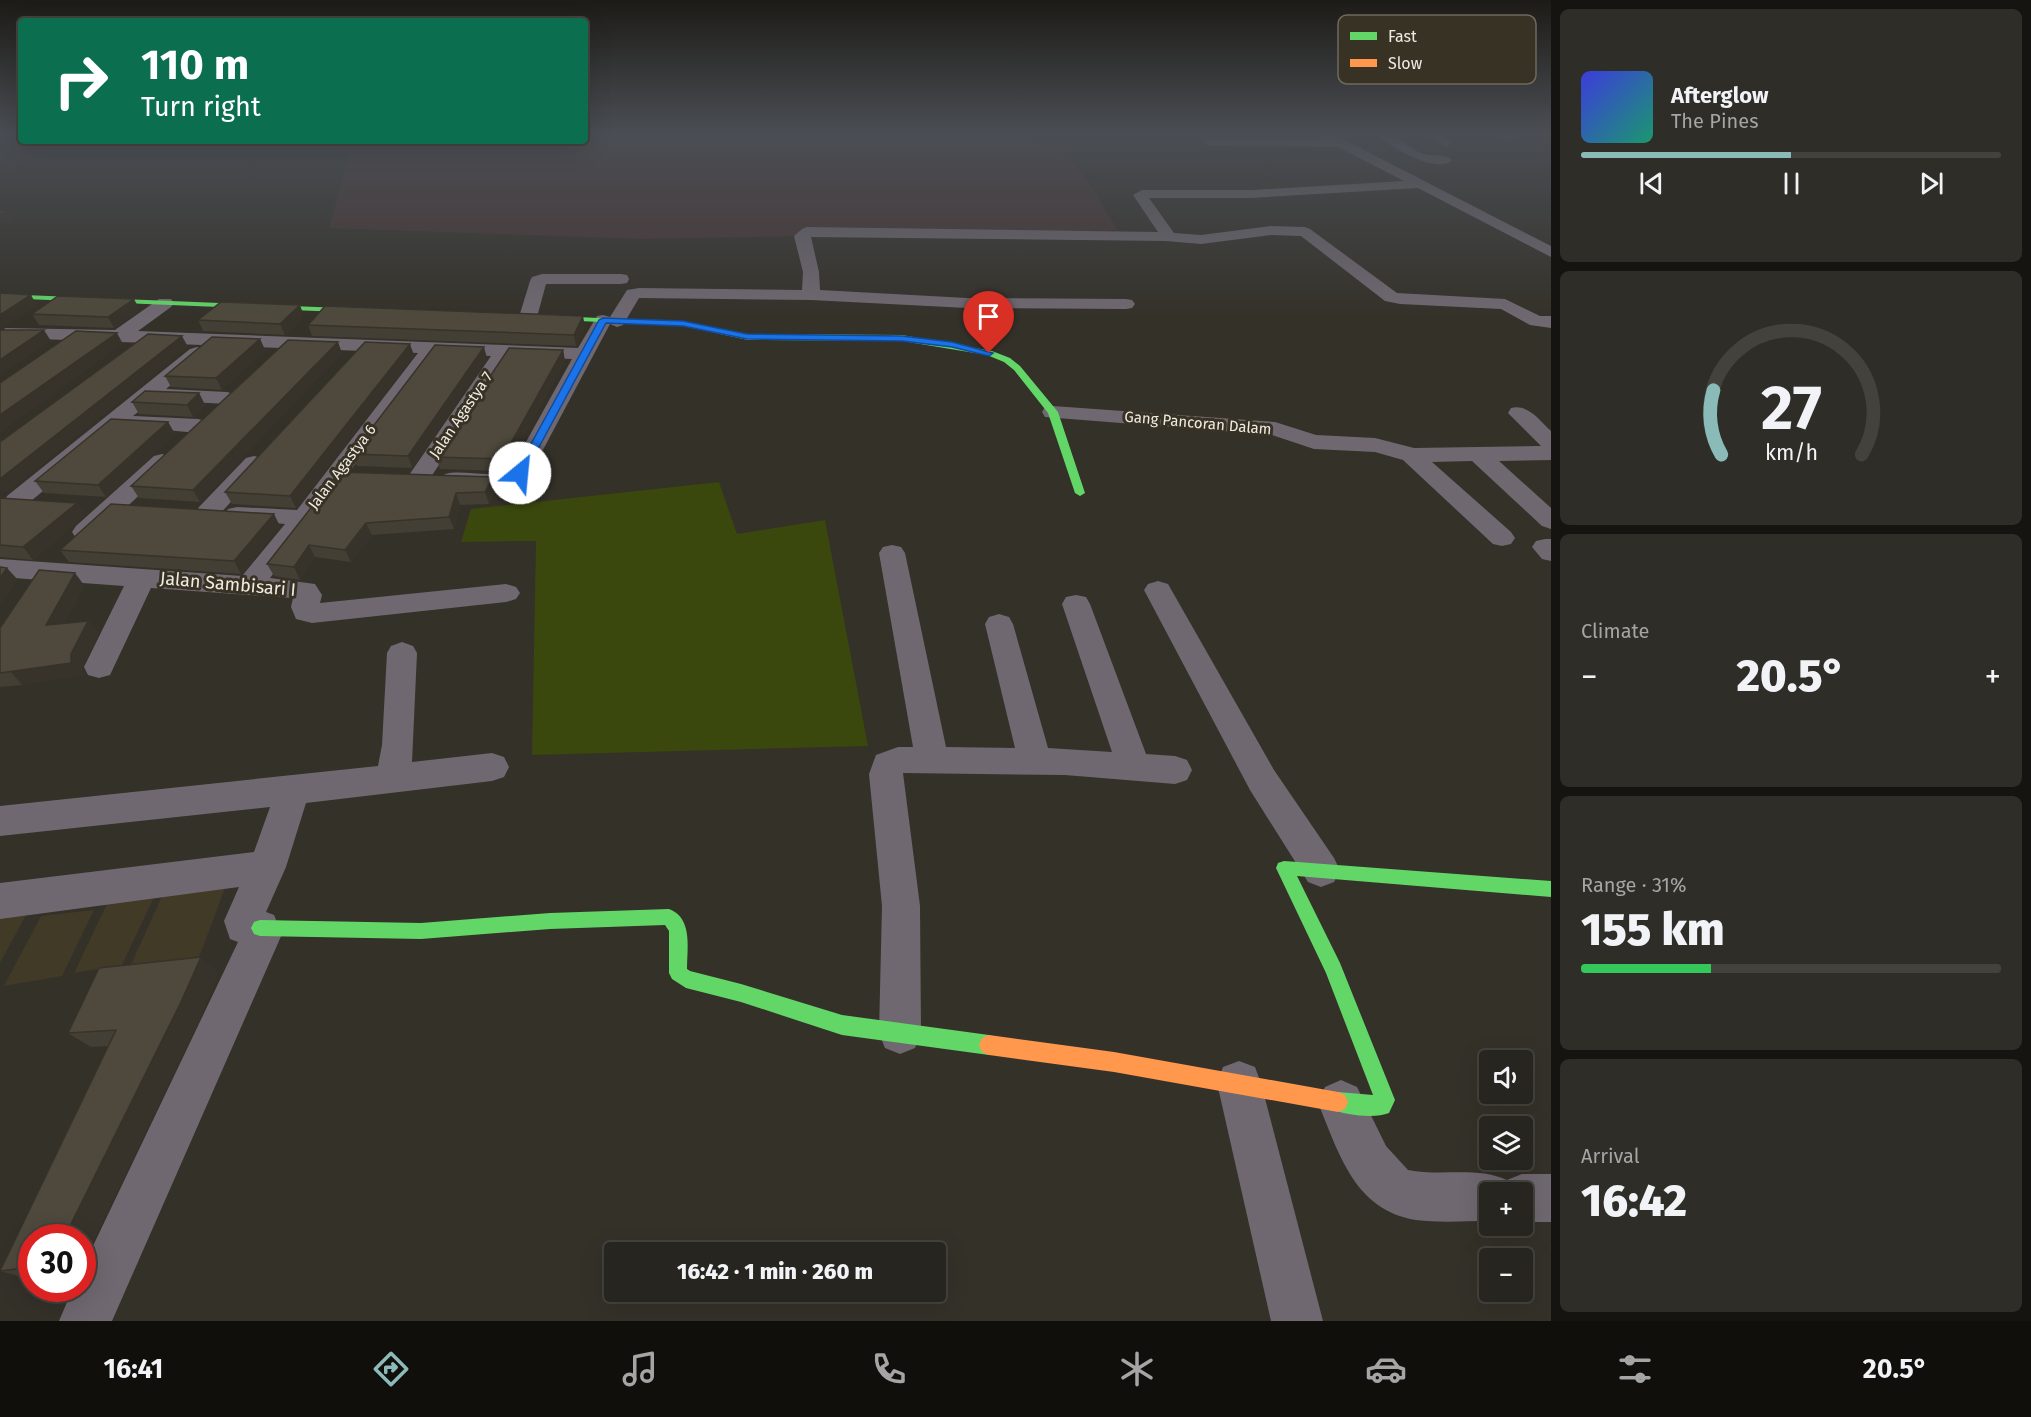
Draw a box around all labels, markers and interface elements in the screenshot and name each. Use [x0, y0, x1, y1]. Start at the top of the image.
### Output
legend [1338, 15, 1536, 84]
text: Fast [1388, 27, 1417, 46]
text: 110 m [141, 40, 249, 90]
icon: right [42, 42, 120, 120]
text: Slow [1388, 54, 1423, 73]
text: Afterglow [1671, 82, 1768, 109]
text: Turn right [141, 91, 261, 123]
text: The Pines [1671, 109, 1758, 133]
icon: previous [1635, 167, 1668, 200]
icon: pause [1775, 167, 1808, 200]
icon: next [1915, 167, 1948, 200]
pin [963, 291, 1014, 353]
icon: arrive [972, 300, 1005, 333]
street label: Jalan Agastya 7 [426, 368, 497, 462]
text: 27 [1761, 371, 1821, 446]
street label: Gang Pancoran Dalam [1124, 408, 1272, 438]
street label: Jalan Agastya 6 [304, 421, 380, 513]
position arrow [488, 441, 552, 505]
text: km/h [1764, 441, 1818, 467]
street label: Jalan Sambisari I [159, 567, 297, 601]
text: Climate [1581, 619, 1649, 643]
text: 20.5° [1736, 649, 1846, 703]
text: − [1581, 657, 1598, 697]
text: + [1985, 657, 2001, 697]
text: Range · 31% [1581, 873, 1687, 897]
text: 155 km [1581, 903, 1725, 957]
map controls [1479, 1050, 1533, 1302]
button: sound [1479, 1050, 1533, 1104]
button: layers [1479, 1116, 1533, 1170]
text: Arrival [1581, 1144, 1640, 1168]
text: 16:42 [1581, 1174, 1687, 1228]
button: + [1479, 1182, 1533, 1236]
speed limit sign: 30 [18, 1224, 96, 1302]
button: − [1479, 1248, 1533, 1302]
text: 16:42 · 1 min · 260 m [677, 1258, 873, 1285]
icon: directions [370, 1348, 412, 1390]
icon: music [619, 1348, 661, 1390]
icon: phone [868, 1348, 910, 1390]
icon: climate [1116, 1348, 1158, 1390]
icon: car [1365, 1348, 1407, 1390]
icon: filters [1614, 1348, 1656, 1390]
text: 16:41 [103, 1353, 163, 1385]
text: 20.5° [1863, 1353, 1928, 1385]

